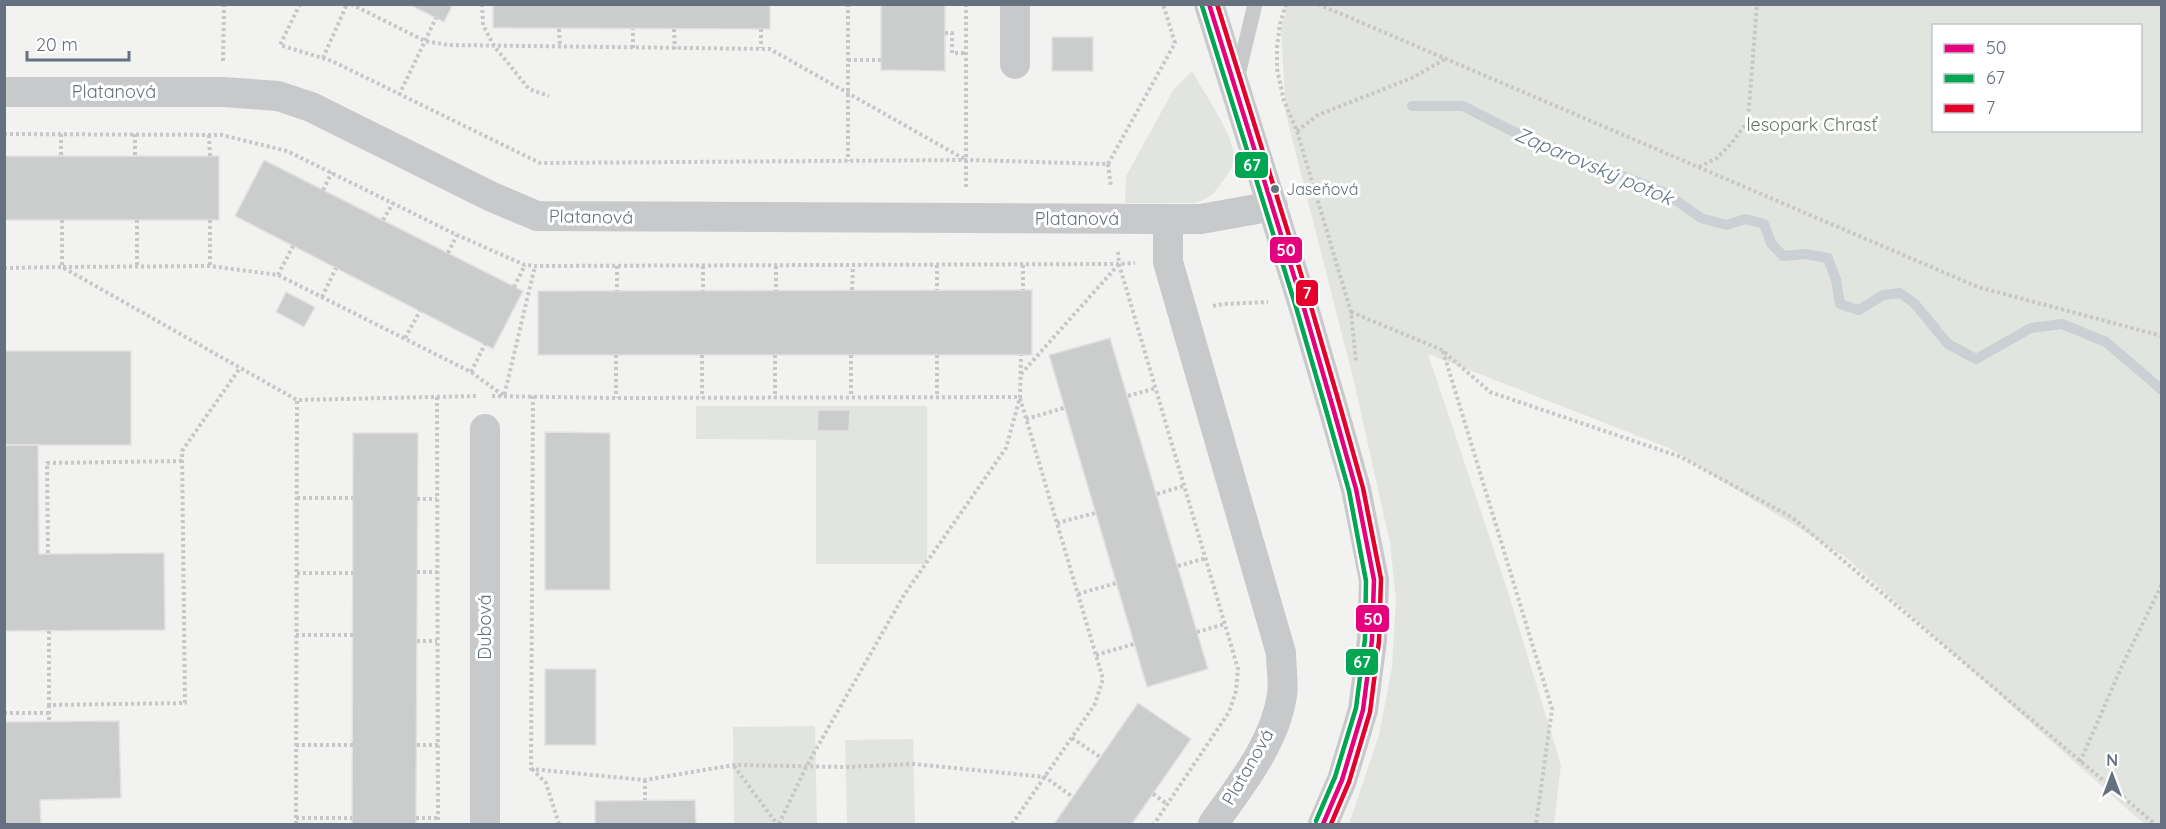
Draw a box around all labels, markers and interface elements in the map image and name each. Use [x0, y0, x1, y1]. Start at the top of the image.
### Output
scale bar [27, 24, 129, 62]
legend [1932, 24, 2142, 132]
text: 20 m [36, 33, 78, 56]
text: 50 [1986, 36, 2007, 59]
text: 67 [1986, 66, 2005, 89]
street label: Platanová [72, 80, 156, 103]
text: 7 [1986, 96, 1995, 119]
park label: lesopark Chrasť [1747, 113, 1878, 136]
water label: Zaparovský potok [1511, 121, 1679, 211]
line badge: 67 [1234, 151, 1269, 179]
text: 67 [1243, 155, 1261, 175]
place label: Jaseňová [1286, 179, 1358, 199]
marker: Jaseňová [1269, 183, 1281, 195]
street label: Platanová [549, 204, 633, 229]
street label: Platanová [1035, 207, 1119, 230]
line badge: 50 [1269, 236, 1303, 264]
text: 50 [1276, 240, 1296, 260]
line badge: 7 [1295, 279, 1319, 307]
text: 7 [1303, 283, 1312, 303]
street label: Dubová [473, 594, 496, 660]
line badge: 50 [1355, 604, 1390, 633]
text: 50 [1363, 609, 1383, 629]
line badge: 67 [1345, 648, 1379, 676]
text: 67 [1353, 652, 1371, 672]
street label: Platanová [1217, 724, 1279, 809]
north arrow [2082, 745, 2142, 805]
text: N [2106, 750, 2118, 770]

